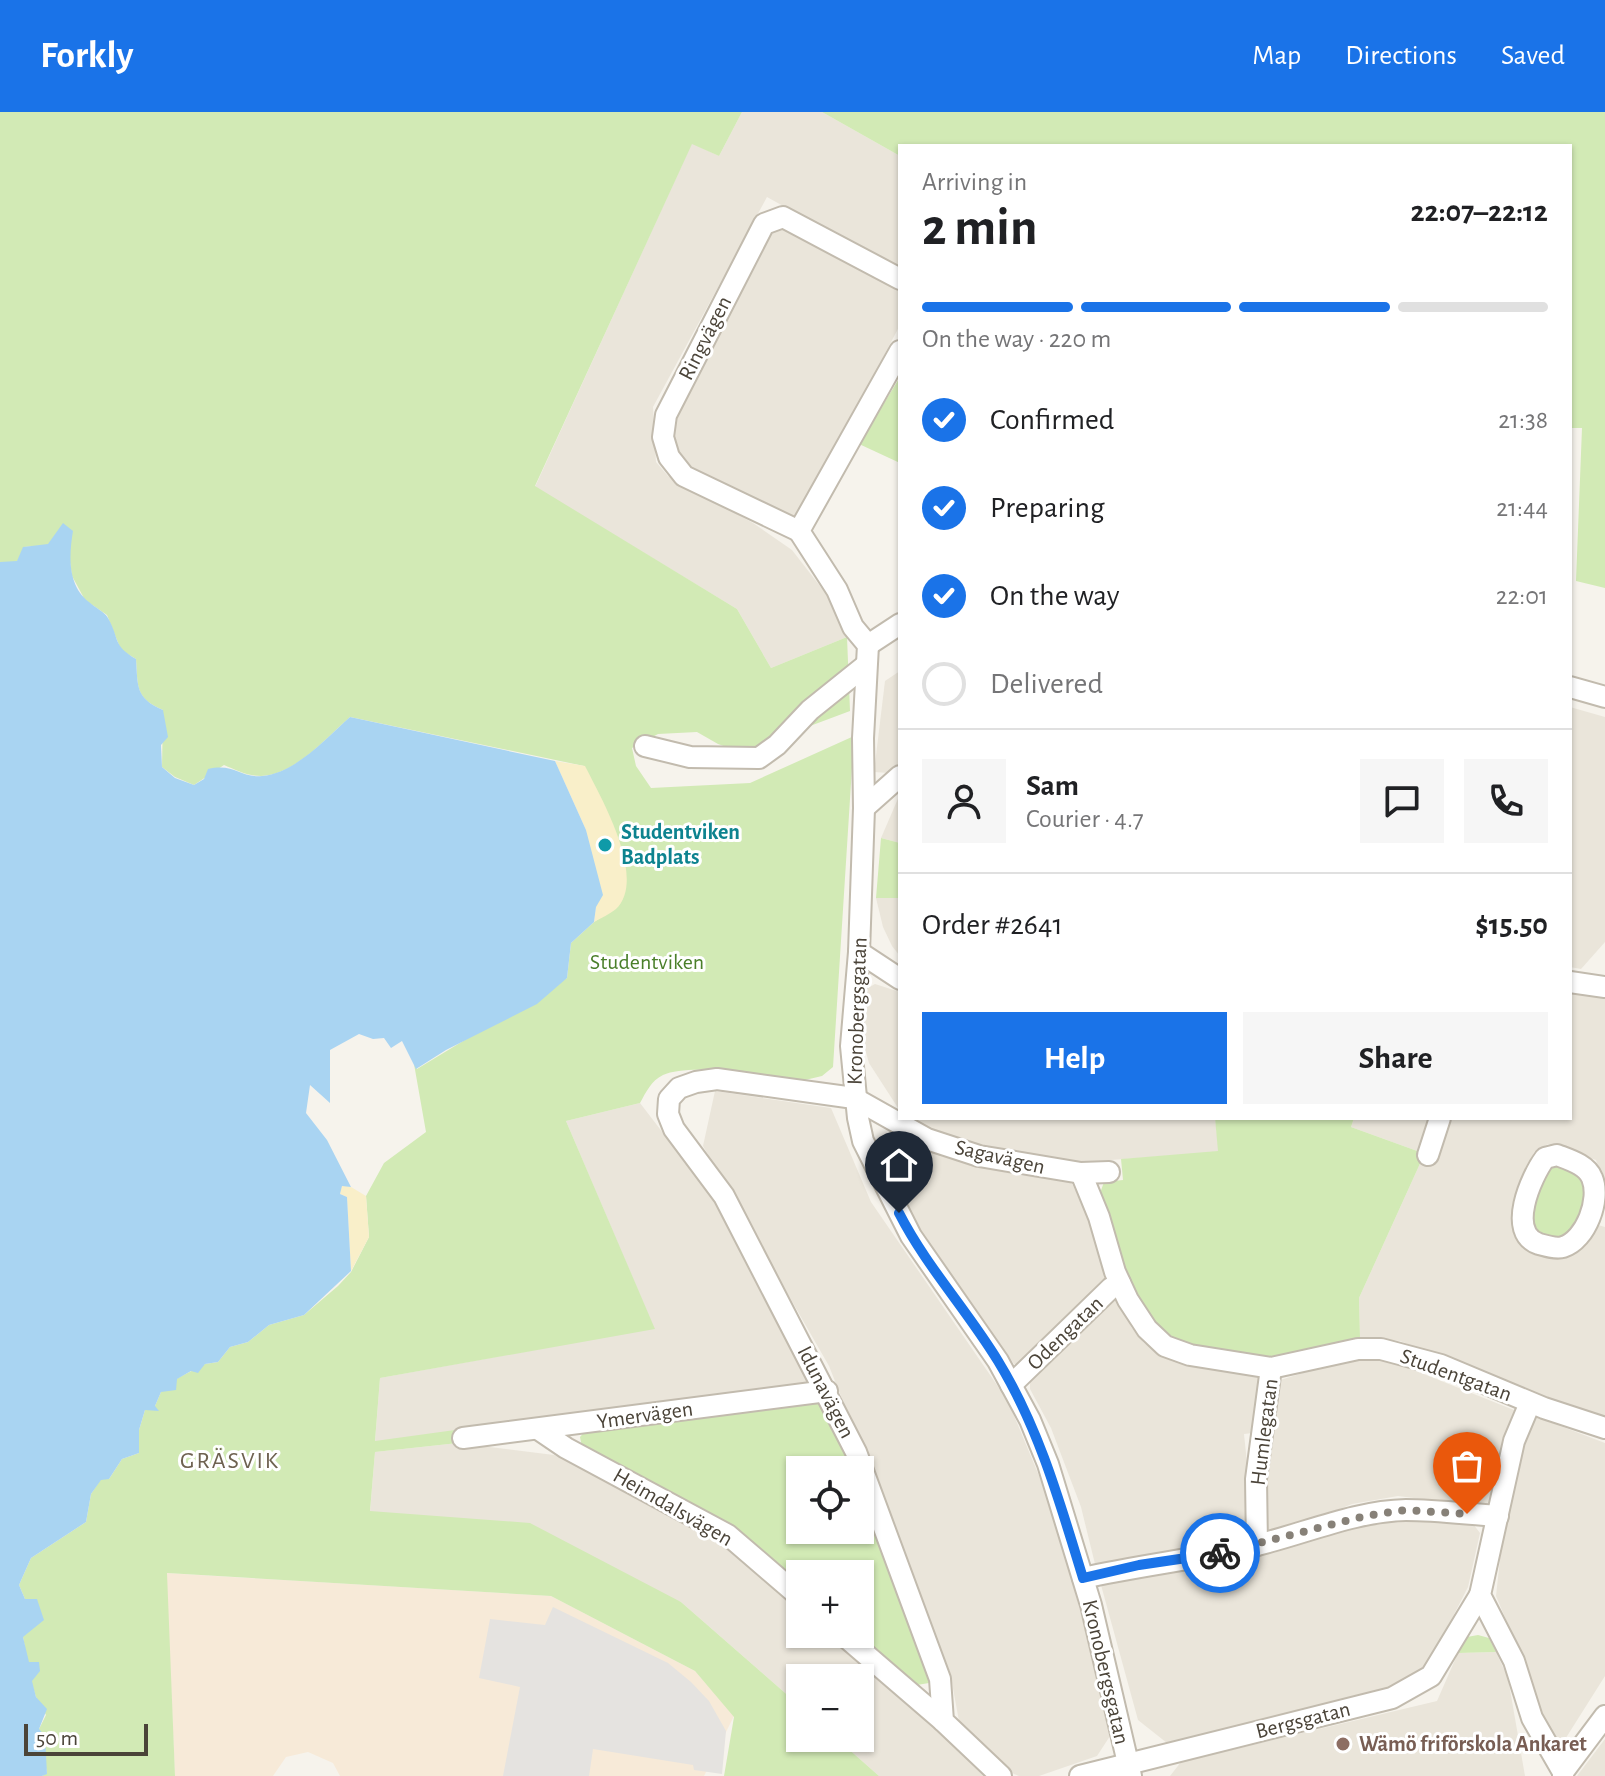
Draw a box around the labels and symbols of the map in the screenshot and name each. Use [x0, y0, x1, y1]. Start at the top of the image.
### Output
street label: Ringvägen [675, 292, 735, 384]
place label: Studentviken Badplats [621, 821, 740, 868]
marker: Studentviken Badplats [596, 836, 614, 854]
street label: Kronobergsgatan [843, 937, 871, 1085]
park label: Studentviken [590, 951, 704, 973]
pin [865, 1131, 933, 1213]
street label: Sagavägen [953, 1136, 1047, 1178]
street label: Odengatan [1023, 1292, 1107, 1374]
street label: Idunavägen [793, 1342, 859, 1442]
street label: Studentgatan [1397, 1345, 1515, 1405]
street label: Humlegatan [1247, 1377, 1281, 1487]
street label: Ymervägen [596, 1397, 694, 1433]
pin [1433, 1432, 1501, 1514]
district label: GRÄSVIK [180, 1448, 280, 1473]
street label: Heimdalsvägen [609, 1464, 737, 1550]
courier [1180, 1513, 1260, 1593]
street label: Kronobergsgatan [1079, 1597, 1133, 1747]
street label: Bergsgatan [1253, 1698, 1353, 1742]
scale bar [24, 1720, 148, 1756]
place label: Wämö friförskola Ankaret [1359, 1733, 1587, 1755]
marker: Wämö friförskola Ankaret [1334, 1735, 1352, 1753]

